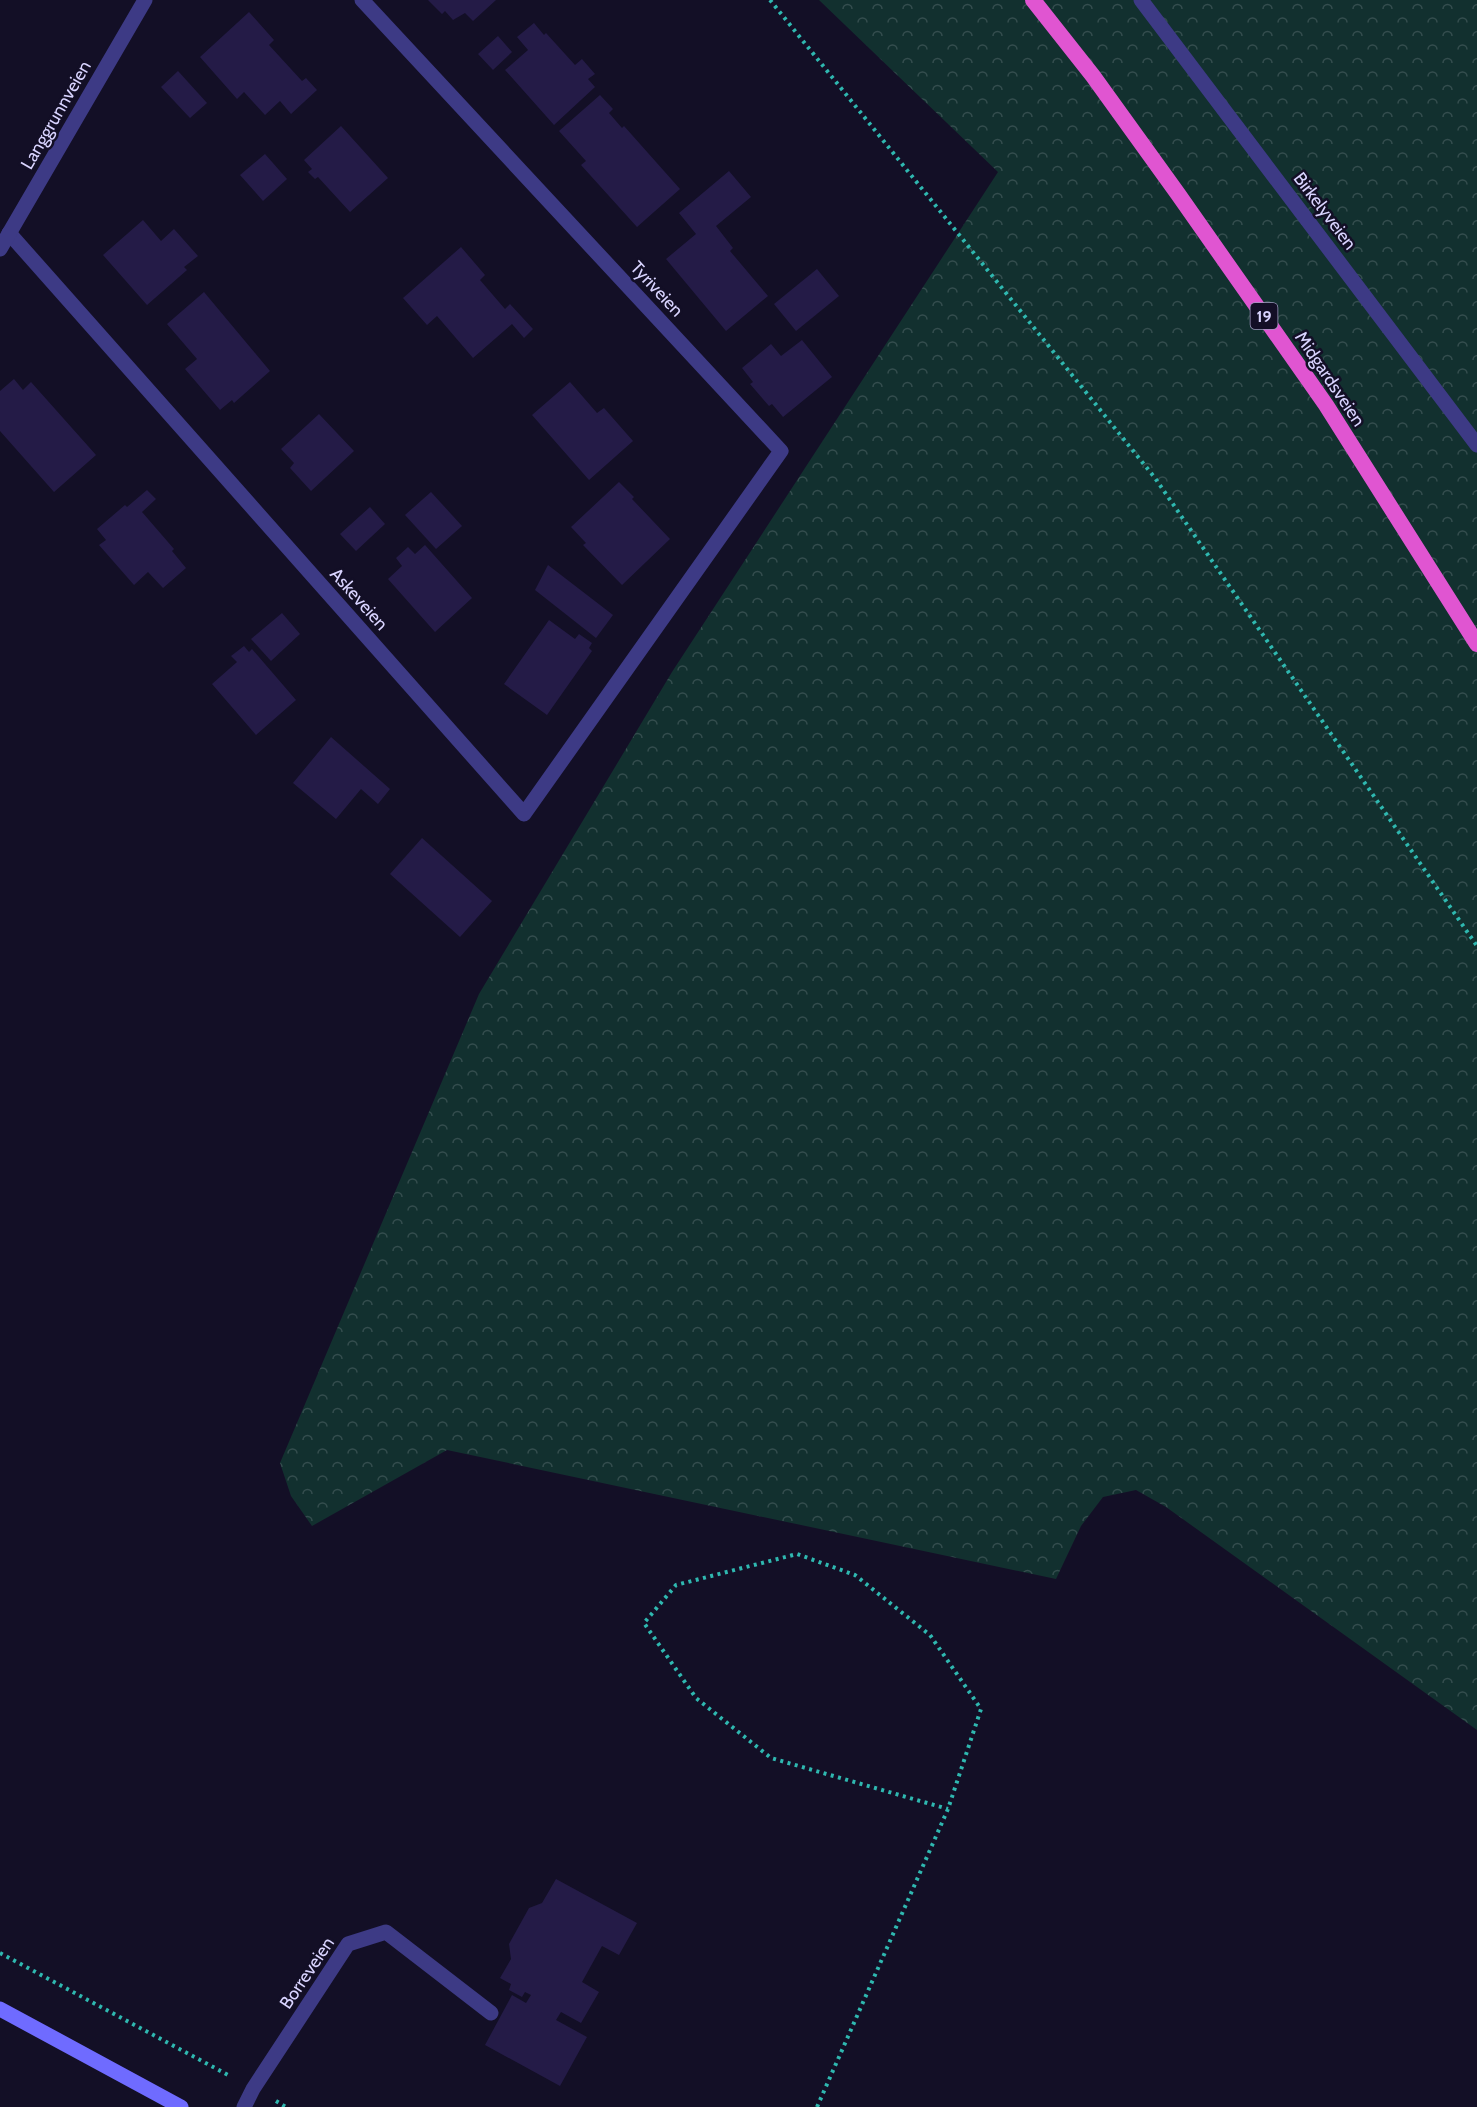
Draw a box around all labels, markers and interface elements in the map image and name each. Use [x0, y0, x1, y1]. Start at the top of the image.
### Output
street label: Langgrunnveien [16, 57, 96, 173]
street label: Birkelyveien [1289, 168, 1361, 254]
street label: Tyriveien [626, 257, 688, 321]
road number: 19 [1250, 303, 1278, 329]
street label: Midgardsveien [1290, 327, 1370, 431]
street label: Askeveien [325, 563, 393, 635]
street label: Borreveien [275, 1933, 339, 2013]

